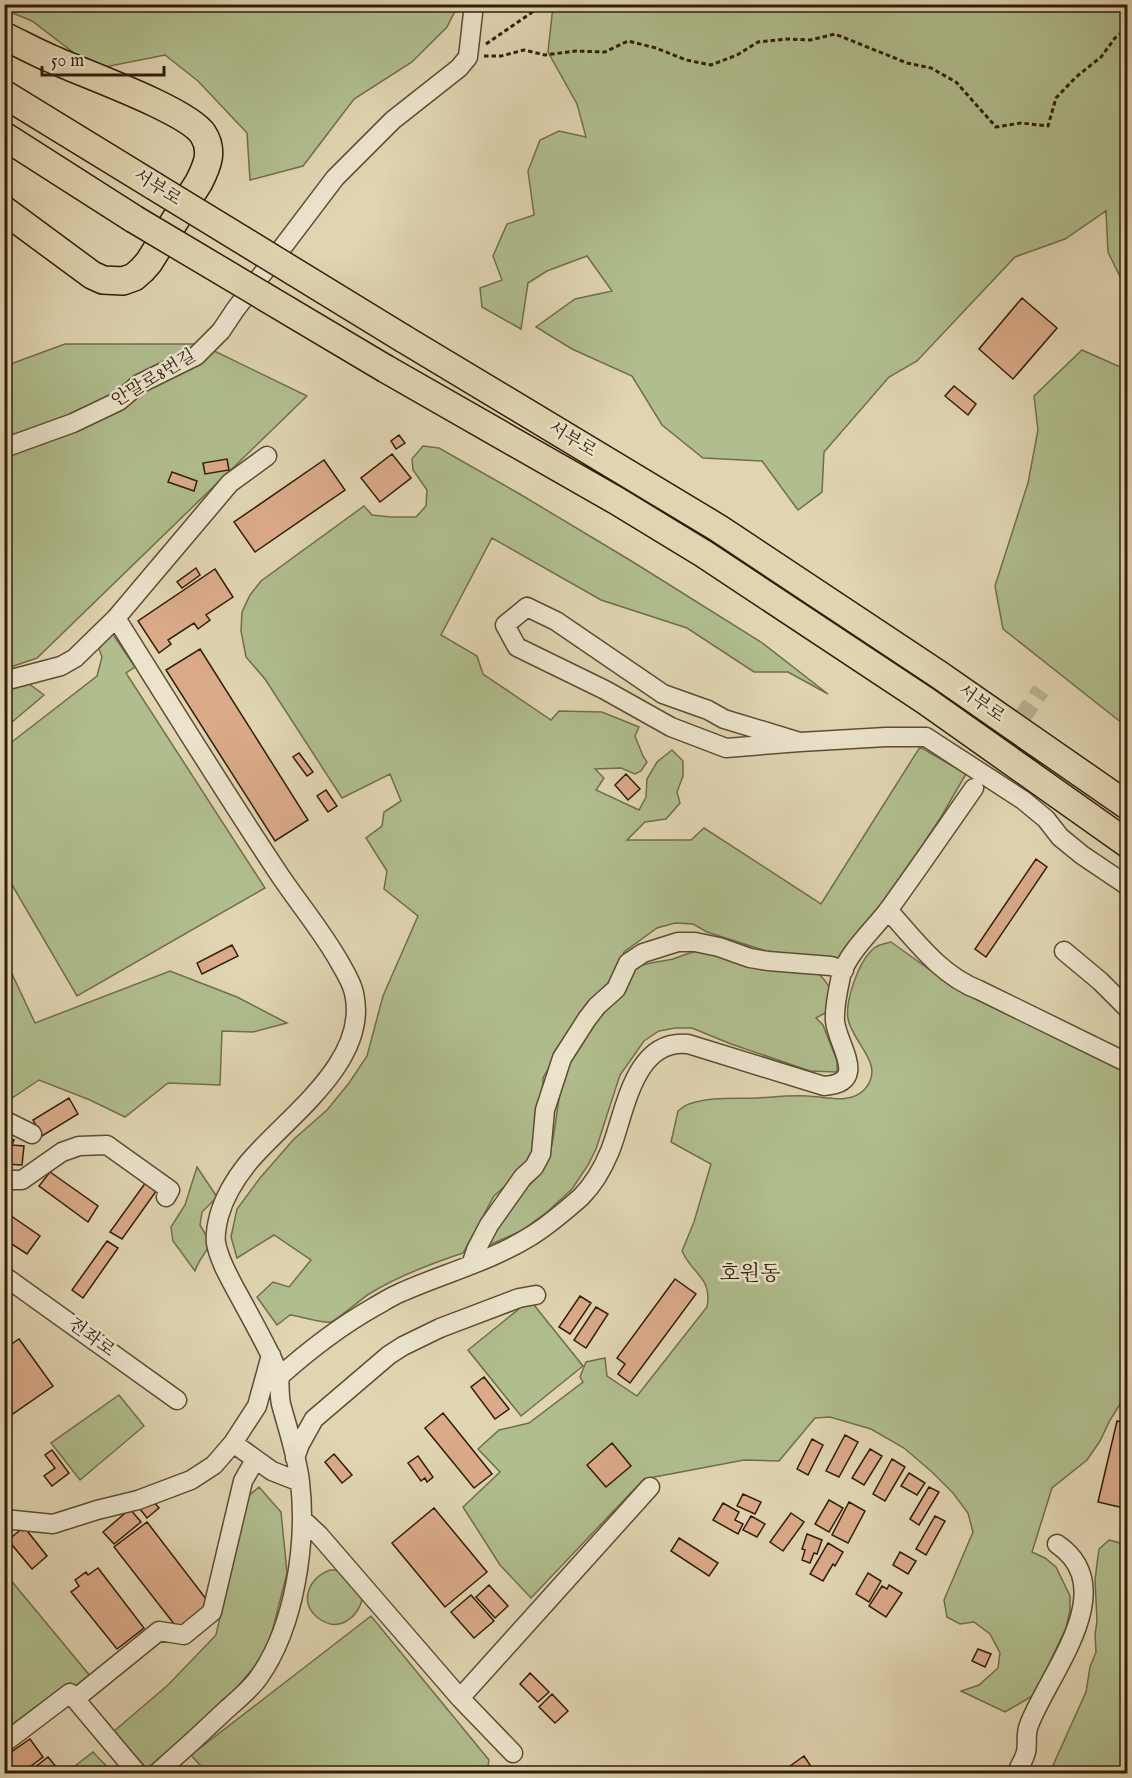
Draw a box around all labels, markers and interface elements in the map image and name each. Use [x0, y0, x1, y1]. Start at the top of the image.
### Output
scale bar [42, 39, 164, 77]
text: 50 m [51, 50, 84, 73]
street label: 서부로 [129, 164, 185, 212]
street label: 안말로8번길 [108, 345, 200, 413]
street label: 서부로 [544, 417, 600, 463]
street label: 서부로 [953, 680, 1009, 728]
district label: 호원동 [720, 1261, 780, 1288]
street label: 전좌로 [63, 1313, 119, 1363]

